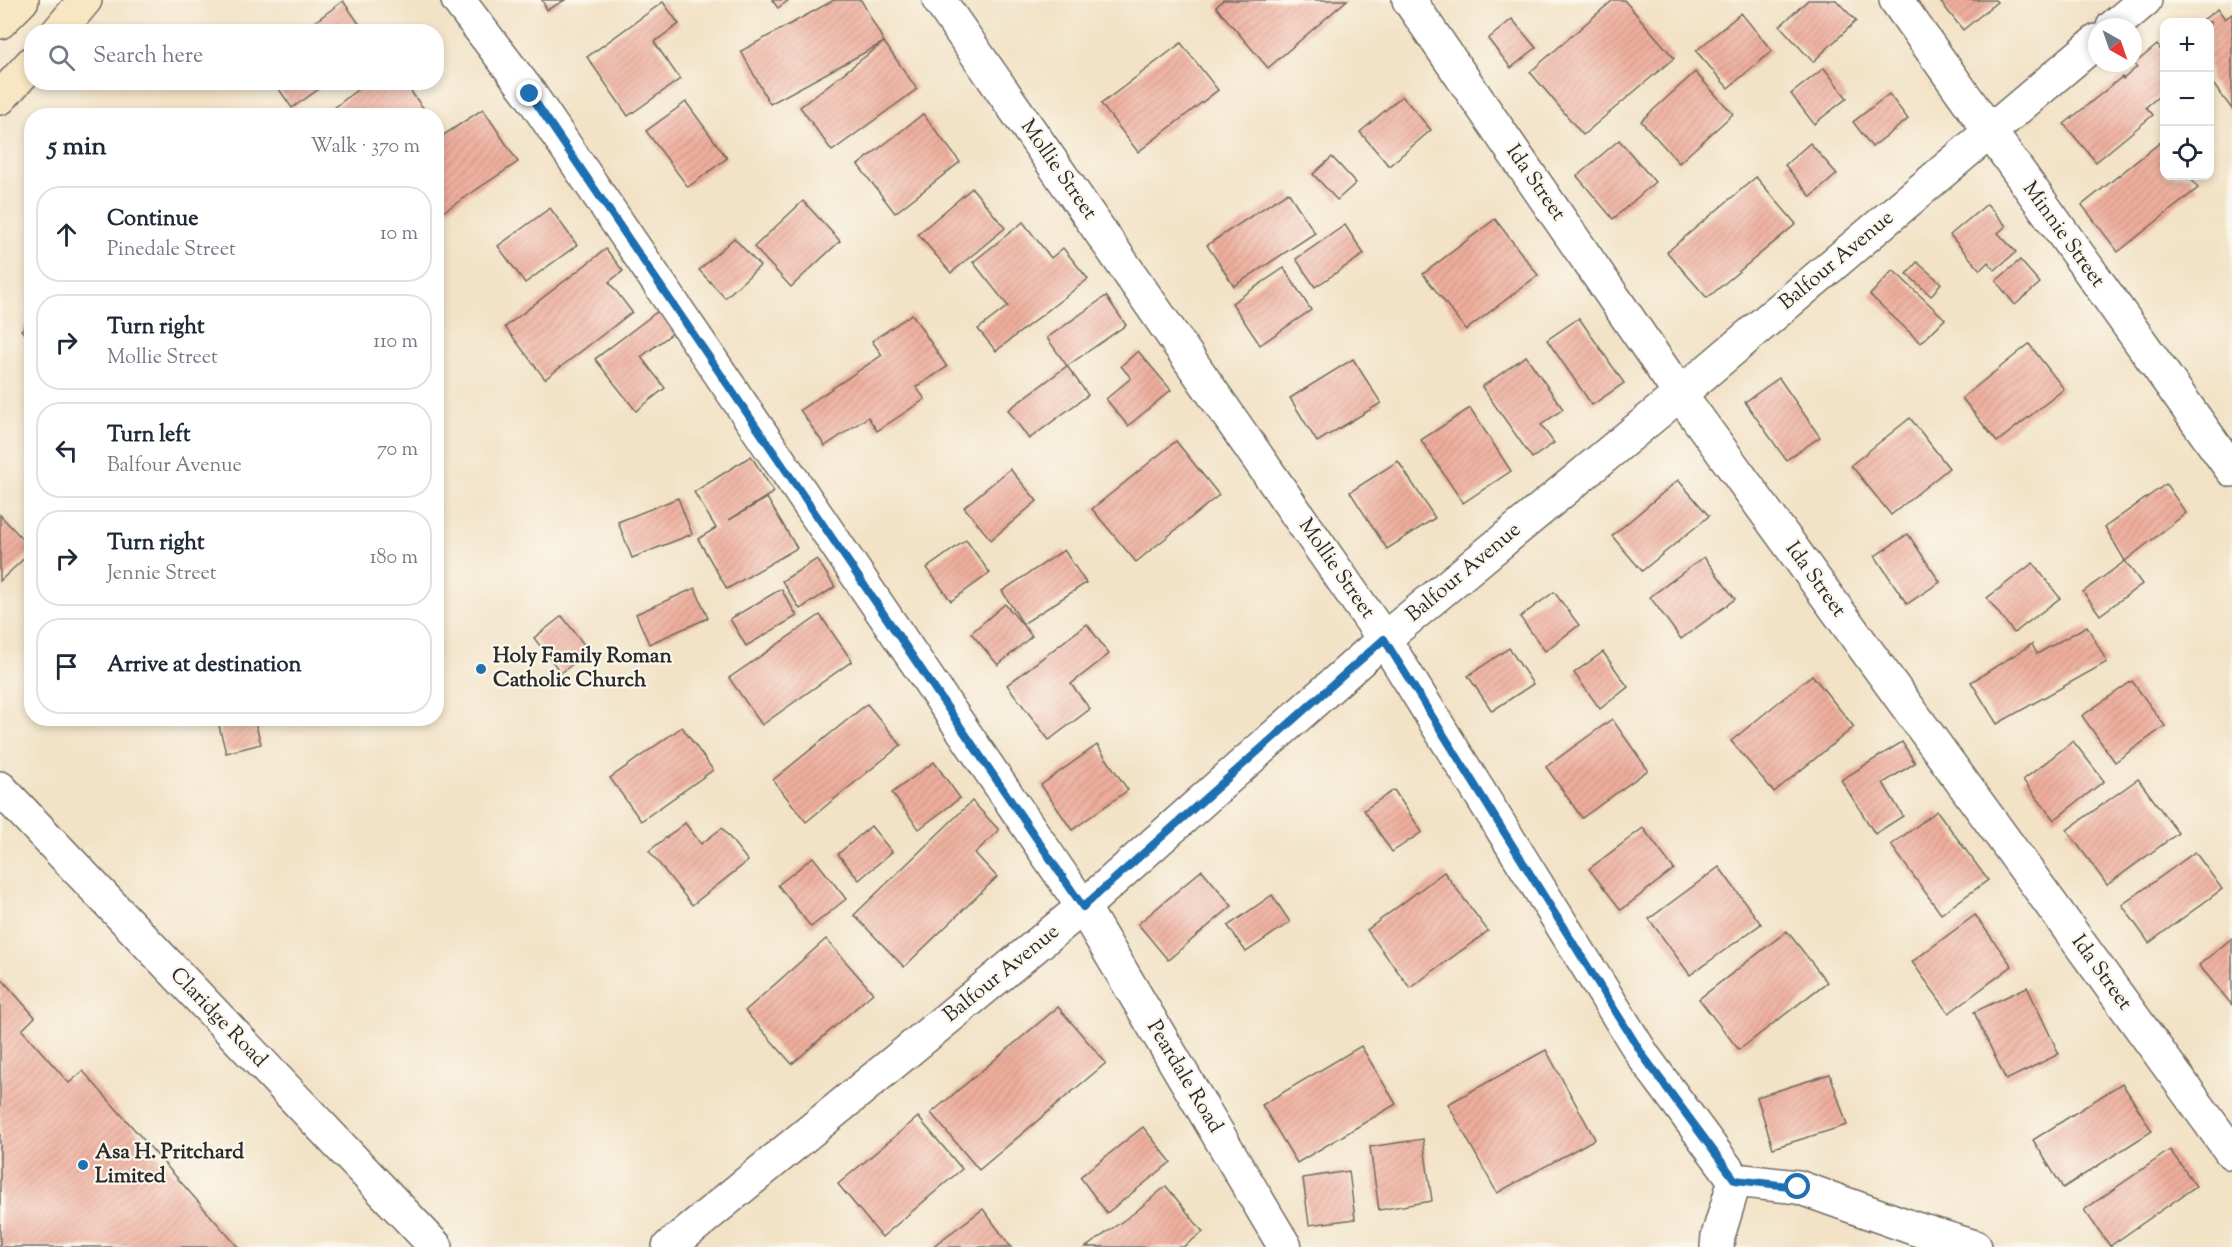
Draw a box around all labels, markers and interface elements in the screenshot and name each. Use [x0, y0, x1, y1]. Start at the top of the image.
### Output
north arrow [2088, 18, 2142, 72]
map controls [2160, 18, 2214, 180]
button: + [2160, 18, 2214, 72]
search box [24, 24, 444, 90]
icon: search [45, 41, 78, 74]
text: Search here [93, 41, 203, 73]
button: − [2160, 72, 2214, 126]
route end [516, 80, 542, 106]
street label: Mollie Street [1012, 114, 1104, 226]
button: locate [2160, 126, 2214, 180]
text: 5 min [48, 129, 107, 166]
text: Walk · 370 m [310, 133, 420, 162]
street label: Ida Street [1498, 139, 1572, 227]
street label: Minnie Street [2014, 176, 2112, 294]
text: Continue [107, 204, 198, 236]
street label: Balfour Avenue [1773, 204, 1901, 318]
icon: ahead [50, 218, 83, 251]
text: 10 m [380, 220, 418, 249]
text: Pinedale Street [107, 236, 236, 265]
text: Turn right [107, 312, 204, 344]
icon: right [50, 326, 83, 359]
text: 110 m [373, 328, 418, 357]
text: Mollie Street [107, 344, 218, 373]
text: Turn left [107, 420, 190, 452]
icon: left [50, 434, 83, 467]
text: 70 m [377, 436, 418, 465]
text: Balfour Avenue [107, 452, 242, 481]
street label: Mollie Street [1290, 513, 1382, 625]
street label: Balfour Avenue [1400, 516, 1528, 630]
text: Turn right [107, 528, 204, 560]
street label: Ida Street [1777, 536, 1853, 624]
icon: right [50, 542, 83, 575]
text: 180 m [370, 544, 418, 573]
text: Jennie Street [107, 560, 217, 589]
place label: Holy Family Roman Catholic Church [493, 642, 672, 696]
icon: arrive [50, 650, 83, 683]
text: Arrive at destination [107, 650, 302, 682]
marker: Holy Family Roman Catholic Church [474, 662, 488, 676]
street label: Balfour Avenue [938, 918, 1066, 1030]
street label: Ida Street [2063, 929, 2139, 1017]
street label: Claridge Road [162, 961, 274, 1075]
street label: Peardale Road [1139, 1015, 1230, 1139]
place label: Asa H. Pritchard Limited [95, 1138, 244, 1192]
marker: Asa H. Pritchard Limited [76, 1158, 90, 1172]
route start [1784, 1173, 1810, 1199]

